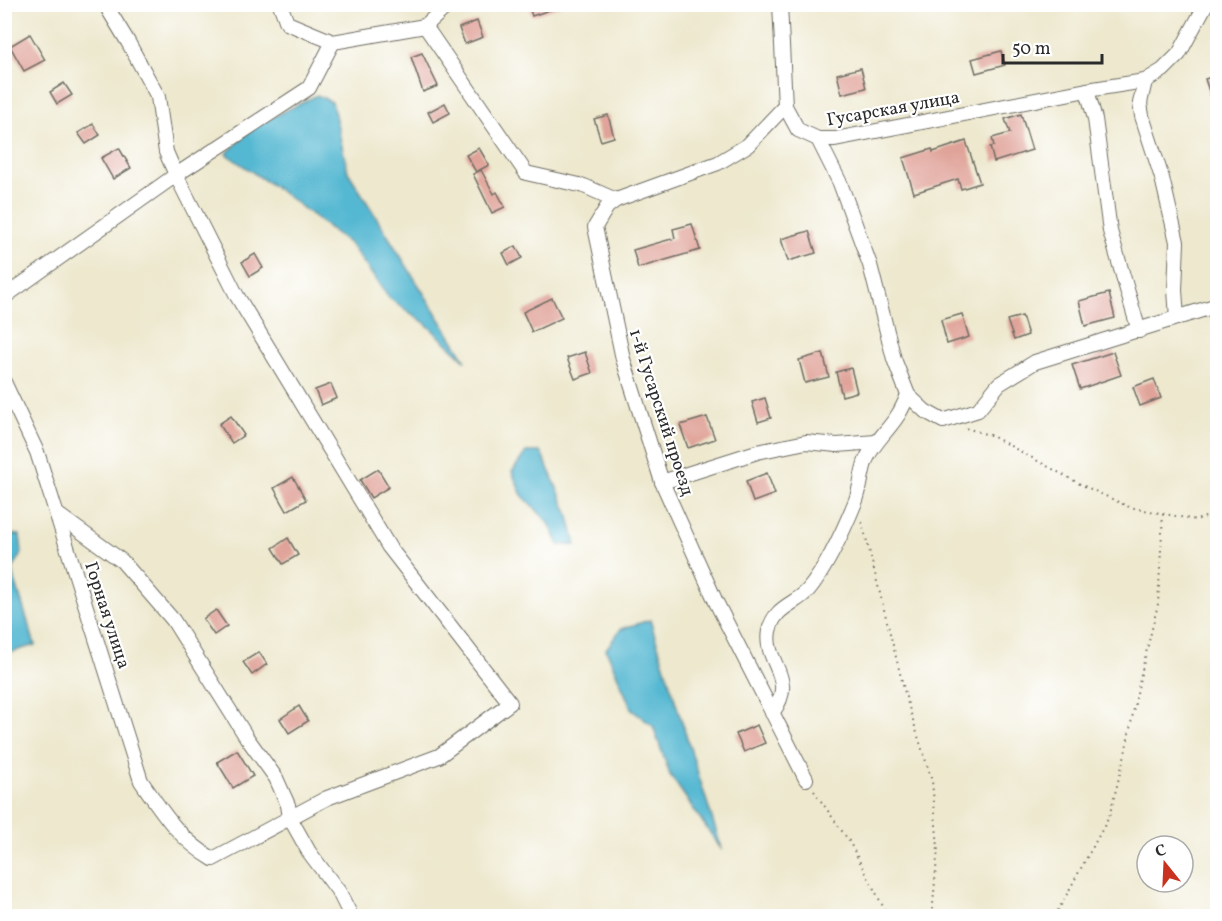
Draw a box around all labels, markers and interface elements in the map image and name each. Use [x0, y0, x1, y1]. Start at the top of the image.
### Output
scale bar [1003, 27, 1102, 65]
text: 50 m [1012, 37, 1051, 62]
street label: Гусарская улица [825, 85, 962, 133]
street label: 1-й Гусарский проезд [622, 326, 699, 499]
street label: Горная улица [78, 559, 136, 672]
north arrow [1135, 834, 1195, 894]
text: С [1153, 840, 1169, 864]

